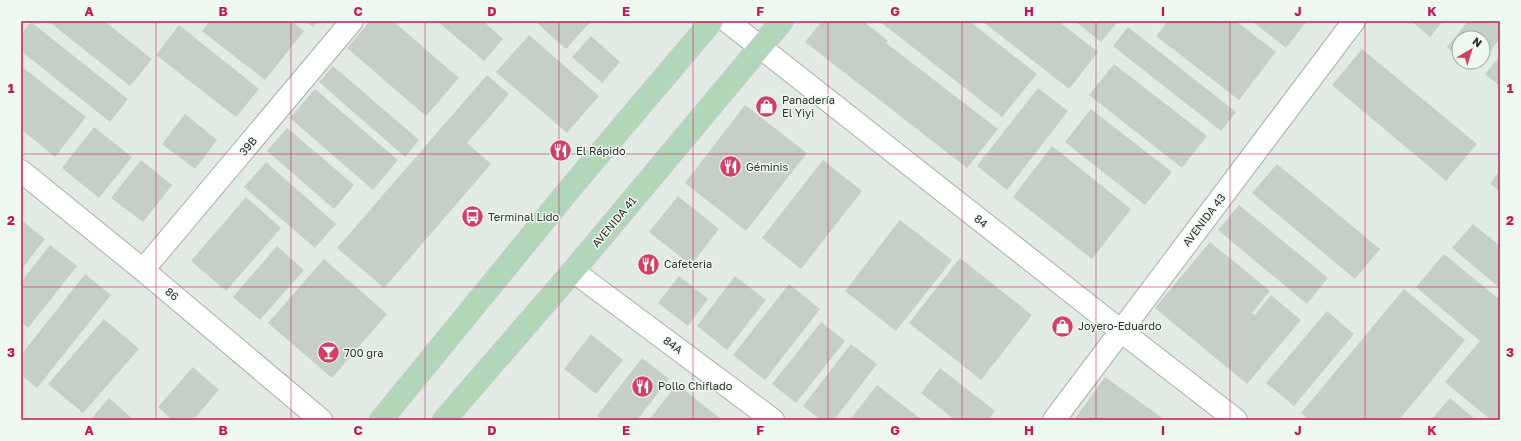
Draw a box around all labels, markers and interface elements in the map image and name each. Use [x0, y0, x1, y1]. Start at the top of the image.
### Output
text: A [84, 3, 94, 19]
text: B [218, 3, 228, 19]
text: C [353, 3, 363, 19]
text: D [487, 3, 497, 19]
text: E [622, 3, 630, 19]
text: F [756, 3, 764, 19]
text: G [890, 3, 900, 19]
text: H [1024, 3, 1034, 19]
text: I [1161, 3, 1165, 19]
text: J [1294, 3, 1302, 19]
text: K [1427, 3, 1437, 19]
north arrow [1451, 30, 1491, 70]
text: N [1470, 34, 1485, 49]
text: 1 [8, 80, 15, 96]
text: 1 [1507, 80, 1514, 96]
shop icon: Panadería El Yiyi [753, 93, 779, 119]
place label: Panadería El Yiyi [782, 93, 835, 119]
street label: 39B [236, 134, 259, 158]
restaurant icon: El Rápido [548, 138, 574, 164]
place label: El Rápido [576, 144, 626, 157]
restaurant icon: Géminis [717, 154, 743, 180]
place label: Géminis [746, 160, 789, 173]
street label: AVENIDA 43 [1179, 191, 1228, 249]
street label: AVENIDA 41 [589, 194, 638, 250]
bus stop icon: Terminal Lido [459, 204, 485, 230]
place label: Terminal Lido [488, 210, 559, 223]
street label: 84 [972, 211, 991, 230]
text: 2 [7, 212, 15, 228]
text: 2 [1506, 212, 1514, 228]
restaurant icon: Cafeteria [635, 251, 661, 277]
place label: Cafeteria [664, 257, 712, 270]
street label: 86 [163, 284, 182, 303]
shop icon: Joyero-Eduardo [1049, 313, 1075, 339]
place label: Joyero-Eduardo [1078, 319, 1162, 332]
street label: 84A [661, 333, 686, 356]
bar icon: 700 gra [315, 340, 341, 366]
text: 3 [7, 344, 15, 360]
text: 3 [1506, 344, 1514, 360]
place label: 700 gra [344, 346, 383, 359]
restaurant icon: Pollo Chiflado [629, 373, 655, 399]
place label: Pollo Chiflado [658, 379, 733, 392]
text: A [84, 422, 94, 438]
text: B [218, 422, 228, 438]
text: C [353, 422, 363, 438]
text: D [487, 422, 497, 438]
text: E [622, 422, 630, 438]
text: F [756, 422, 764, 438]
text: G [890, 422, 900, 438]
text: H [1024, 422, 1034, 438]
text: I [1161, 422, 1165, 438]
text: J [1294, 422, 1302, 438]
text: K [1427, 422, 1437, 438]

